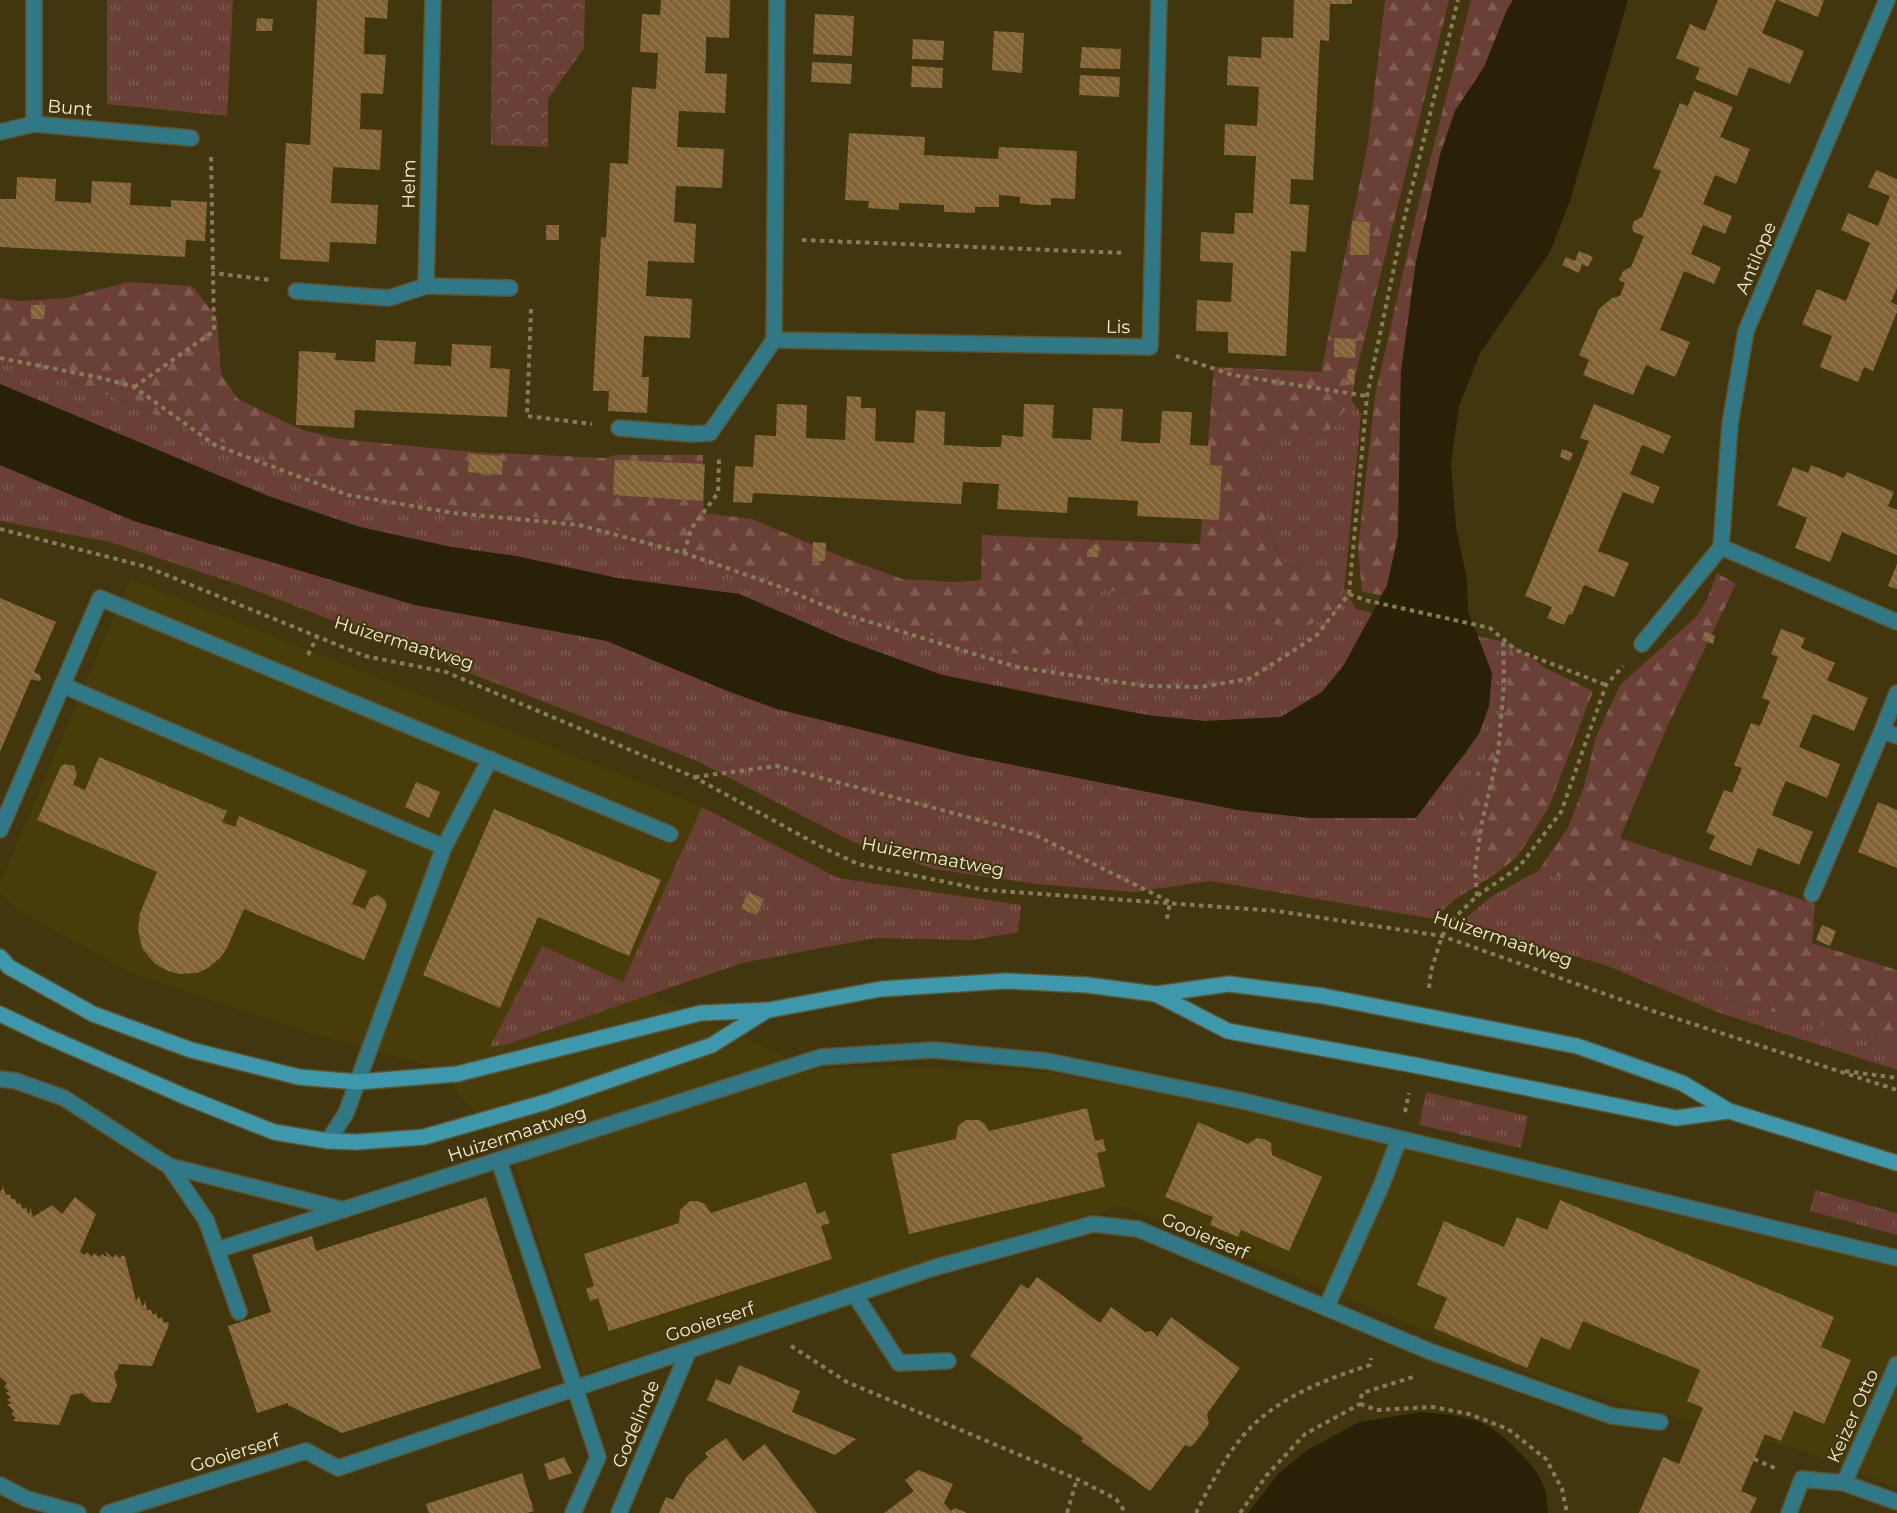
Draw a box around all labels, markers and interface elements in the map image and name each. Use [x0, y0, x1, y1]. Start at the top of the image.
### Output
street label: Bunt [47, 95, 93, 121]
street label: Helm [398, 159, 420, 209]
street label: Antilope [1731, 218, 1781, 297]
street label: Lis [1106, 316, 1131, 338]
street label: Huizermaatweg [332, 611, 476, 675]
street label: Huizermaatweg [860, 832, 1006, 882]
street label: Huizermaatweg [1431, 906, 1575, 972]
street label: Huizermaatweg [445, 1101, 589, 1167]
street label: Gooierserf [1158, 1208, 1253, 1265]
street label: Gooierserf [663, 1297, 758, 1347]
street label: Keizer Otto [1823, 1366, 1883, 1466]
street label: Godelinde [608, 1377, 664, 1471]
street label: Gooierserf [188, 1429, 283, 1477]

